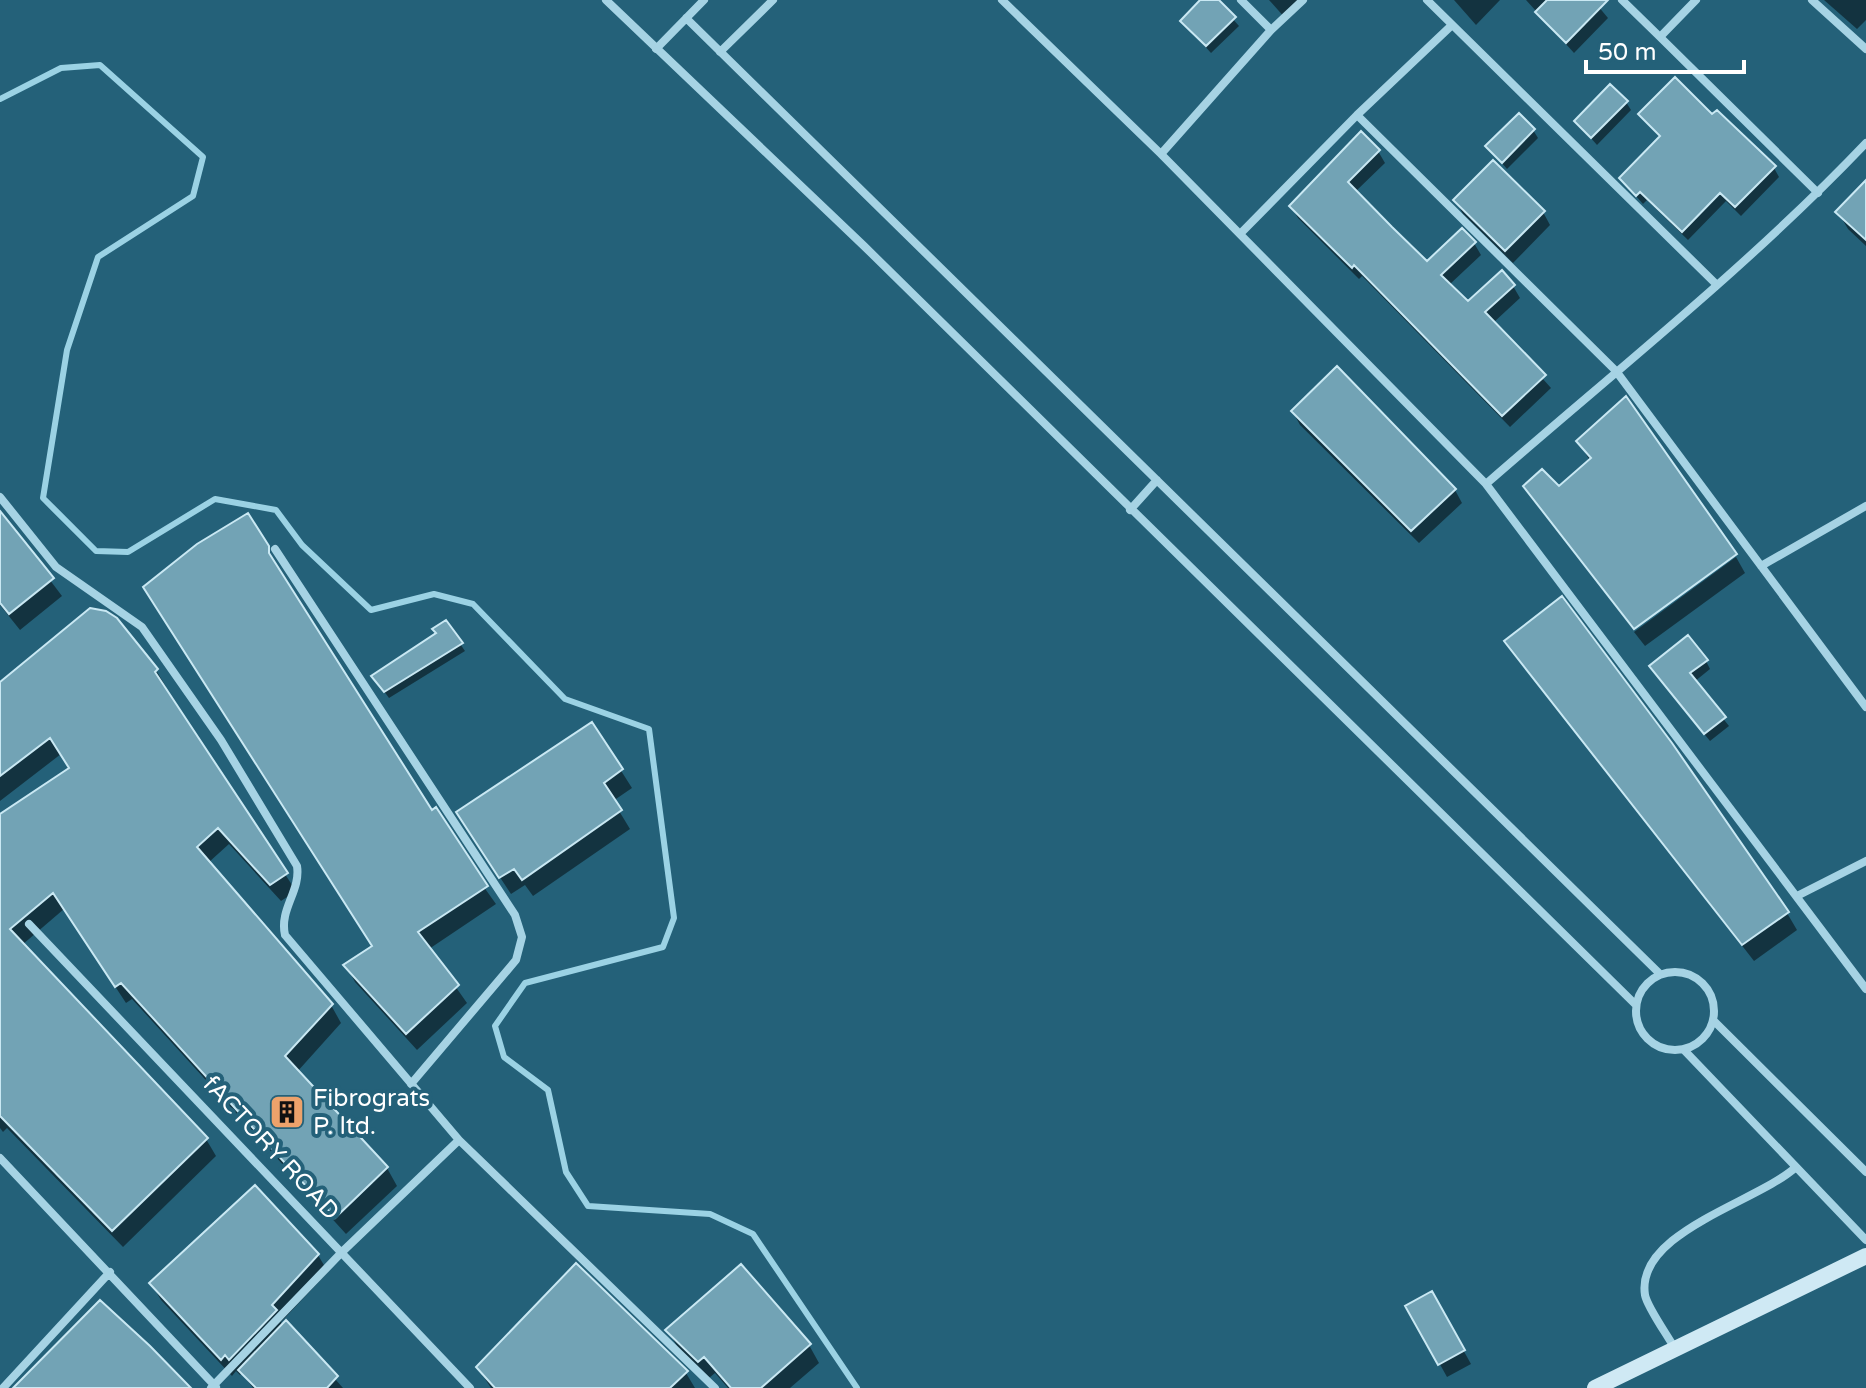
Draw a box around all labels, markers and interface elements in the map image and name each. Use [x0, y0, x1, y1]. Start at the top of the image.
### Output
scale bar [1586, 24, 1744, 74]
text: 50 m [1598, 38, 1656, 67]
street label: fACTORY ROAD [197, 1070, 345, 1226]
place label: Fibrograts P. ltd. [313, 1084, 430, 1141]
building icon: Fibrograts P. ltd. [268, 1093, 306, 1131]

